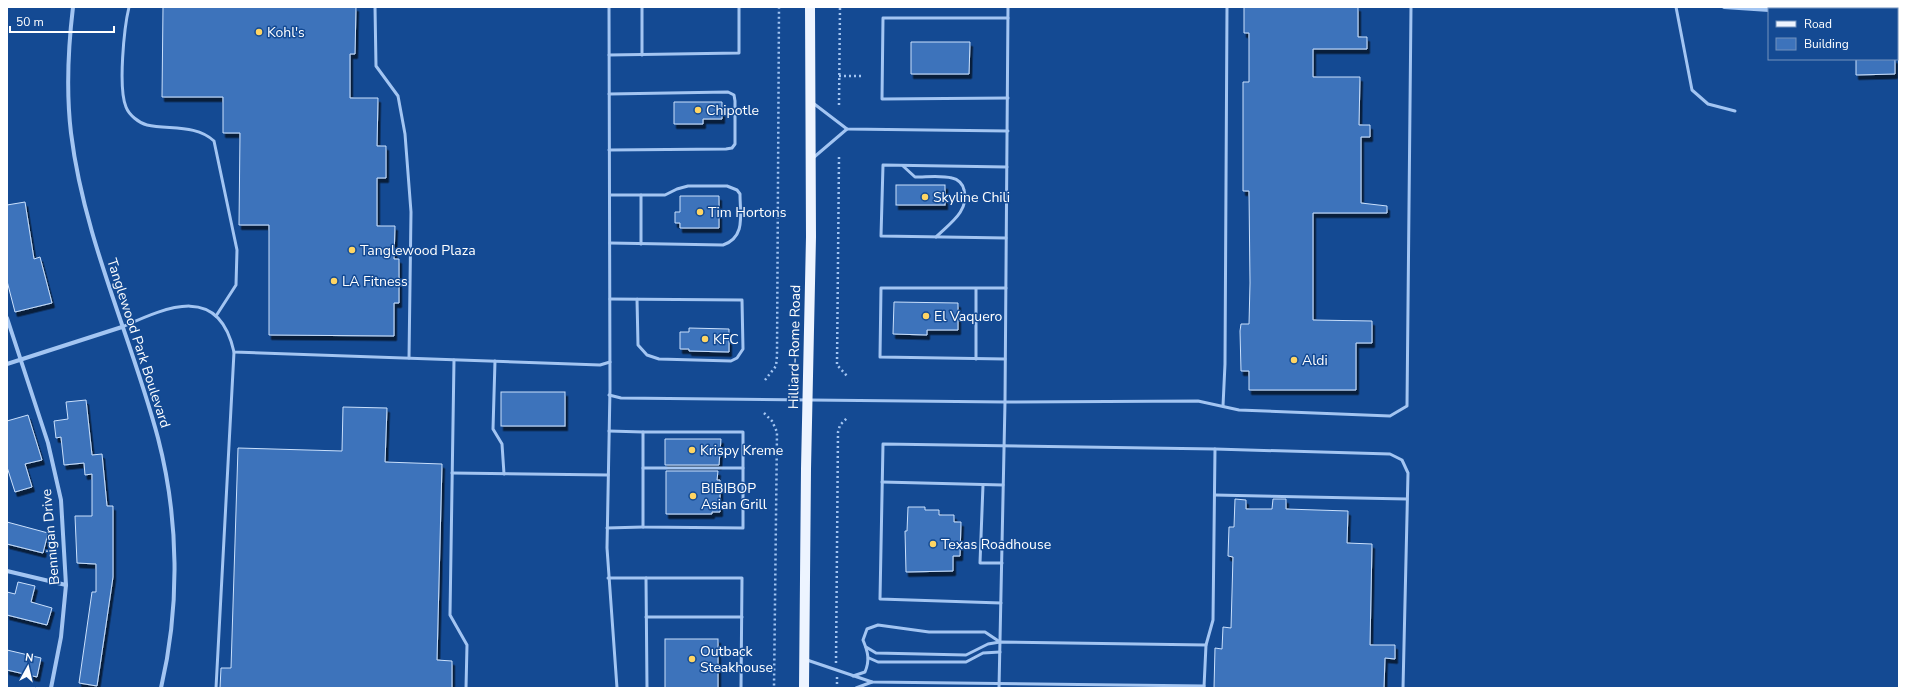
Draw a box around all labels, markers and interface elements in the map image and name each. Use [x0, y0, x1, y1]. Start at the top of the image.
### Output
scale bar [10, 8, 114, 34]
legend [1768, 8, 1898, 60]
text: 50 m [16, 14, 44, 30]
text: Road [1804, 16, 1832, 32]
place label: Kohl's [267, 23, 305, 42]
marker: Kohl's [254, 27, 264, 37]
text: Building [1804, 36, 1849, 52]
place label: Chipotle [706, 101, 759, 120]
marker: Chipotle [693, 105, 703, 115]
place label: Skyline Chili [933, 188, 1010, 207]
marker: Skyline Chili [920, 192, 930, 202]
place label: Tim Hortons [708, 203, 787, 222]
marker: Tim Hortons [695, 207, 705, 217]
place label: Tanglewood Plaza [360, 241, 476, 260]
marker: Tanglewood Plaza [347, 245, 357, 255]
street label: Tanglewood Park Boulevard [102, 256, 175, 430]
place label: LA Fitness [342, 272, 408, 291]
marker: LA Fitness [329, 276, 339, 286]
street label: Hilliard-Rome Road [784, 285, 805, 409]
place label: El Vaquero [934, 307, 1003, 326]
marker: El Vaquero [921, 311, 931, 321]
place label: KFC [713, 330, 739, 349]
marker: KFC [700, 334, 710, 344]
place label: Aldi [1302, 351, 1328, 370]
marker: Aldi [1289, 355, 1299, 365]
place label: Krispy Kreme [700, 441, 783, 460]
marker: Krispy Kreme [687, 445, 697, 455]
place label: BIBIBOP Asian Grill [701, 479, 768, 514]
street label: Bennigan Drive [37, 488, 64, 586]
marker: BIBIBOP Asian Grill [688, 491, 698, 501]
place label: Texas Roadhouse [941, 535, 1051, 554]
marker: Texas Roadhouse [928, 539, 938, 549]
place label: Outback Steakhouse [700, 642, 773, 677]
north arrow [8, 647, 48, 687]
text: N [24, 650, 34, 666]
marker: Outback Steakhouse [687, 654, 697, 664]

